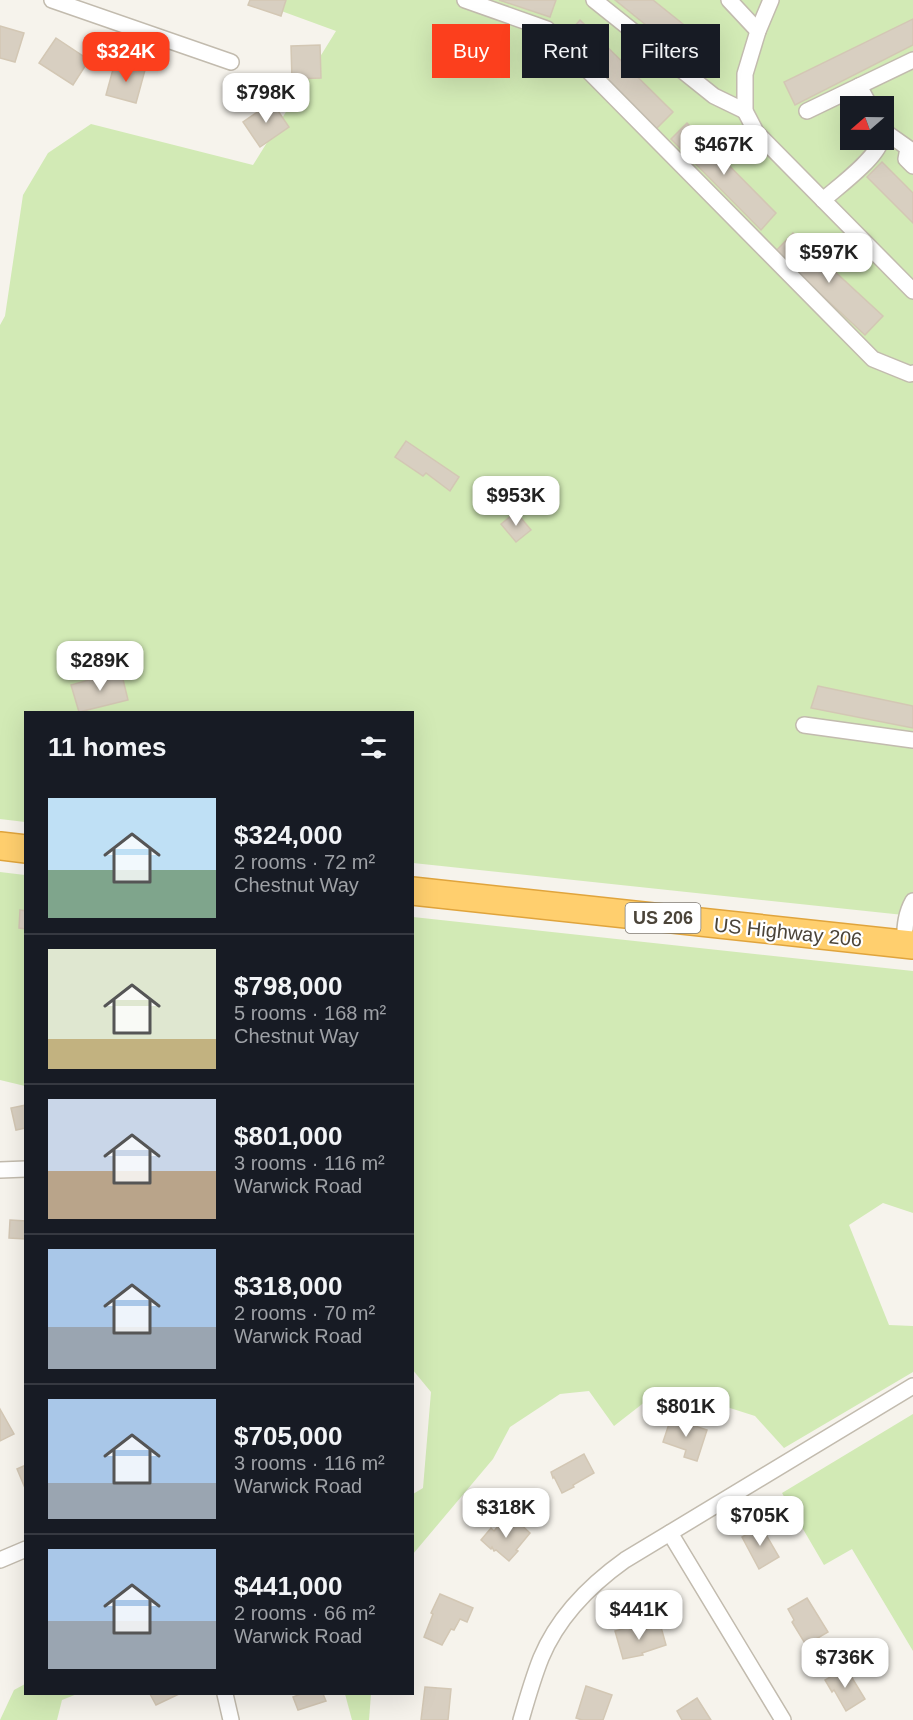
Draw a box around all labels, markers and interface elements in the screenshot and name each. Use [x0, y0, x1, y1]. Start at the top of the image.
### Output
chip: Buy [432, 24, 510, 78]
chip: Rent [522, 24, 609, 78]
chip: Filters [621, 24, 720, 78]
pin: $324K [84, 32, 168, 83]
text: $324K [97, 40, 155, 62]
pin: $798K [224, 73, 308, 124]
text: $798K [237, 81, 295, 103]
north arrow [840, 96, 894, 150]
map controls [840, 96, 894, 150]
pin: $467K [682, 125, 766, 176]
text: $467K [695, 133, 753, 155]
pin: $597K [787, 233, 871, 284]
text: $597K [800, 241, 858, 263]
pin: $953K [474, 476, 558, 527]
text: $953K [487, 484, 545, 506]
pin: $289K [58, 641, 142, 692]
text: $289K [71, 649, 129, 671]
icon: filters [357, 731, 390, 764]
text: 11 homes [48, 732, 167, 762]
text: $324,000 [234, 820, 342, 850]
icon: home [96, 822, 168, 894]
text: 2 rooms · 72 m² [234, 851, 375, 873]
text: Chestnut Way [234, 874, 359, 896]
road number: US 206 [626, 903, 700, 933]
street label: US Highway 206 [713, 913, 863, 951]
text: $798,000 [234, 971, 342, 1001]
icon: home [96, 973, 168, 1045]
text: 5 rooms · 168 m² [234, 1002, 386, 1024]
text: Chestnut Way [234, 1025, 359, 1047]
text: $801,000 [234, 1121, 342, 1151]
icon: home [96, 1123, 168, 1195]
text: 3 rooms · 116 m² [234, 1152, 385, 1174]
text: Warwick Road [234, 1175, 362, 1197]
text: $318,000 [234, 1271, 342, 1301]
icon: home [96, 1273, 168, 1345]
text: 2 rooms · 70 m² [234, 1302, 375, 1324]
text: Warwick Road [234, 1325, 362, 1347]
pin: $801K [644, 1387, 728, 1438]
text: $801K [657, 1395, 715, 1417]
text: $705,000 [234, 1421, 342, 1451]
icon: home [96, 1423, 168, 1495]
text: 3 rooms · 116 m² [234, 1452, 385, 1474]
text: Warwick Road [234, 1475, 362, 1497]
pin: $318K [464, 1488, 548, 1539]
text: $318K [477, 1496, 535, 1518]
pin: $705K [718, 1496, 802, 1547]
text: $705K [731, 1504, 789, 1526]
text: $441,000 [234, 1571, 342, 1601]
icon: home [96, 1573, 168, 1645]
pin: $441K [597, 1590, 681, 1641]
text: $441K [610, 1598, 668, 1620]
text: 2 rooms · 66 m² [234, 1602, 375, 1624]
text: Warwick Road [234, 1625, 362, 1647]
pin: $736K [803, 1638, 887, 1689]
text: $736K [816, 1646, 874, 1668]

